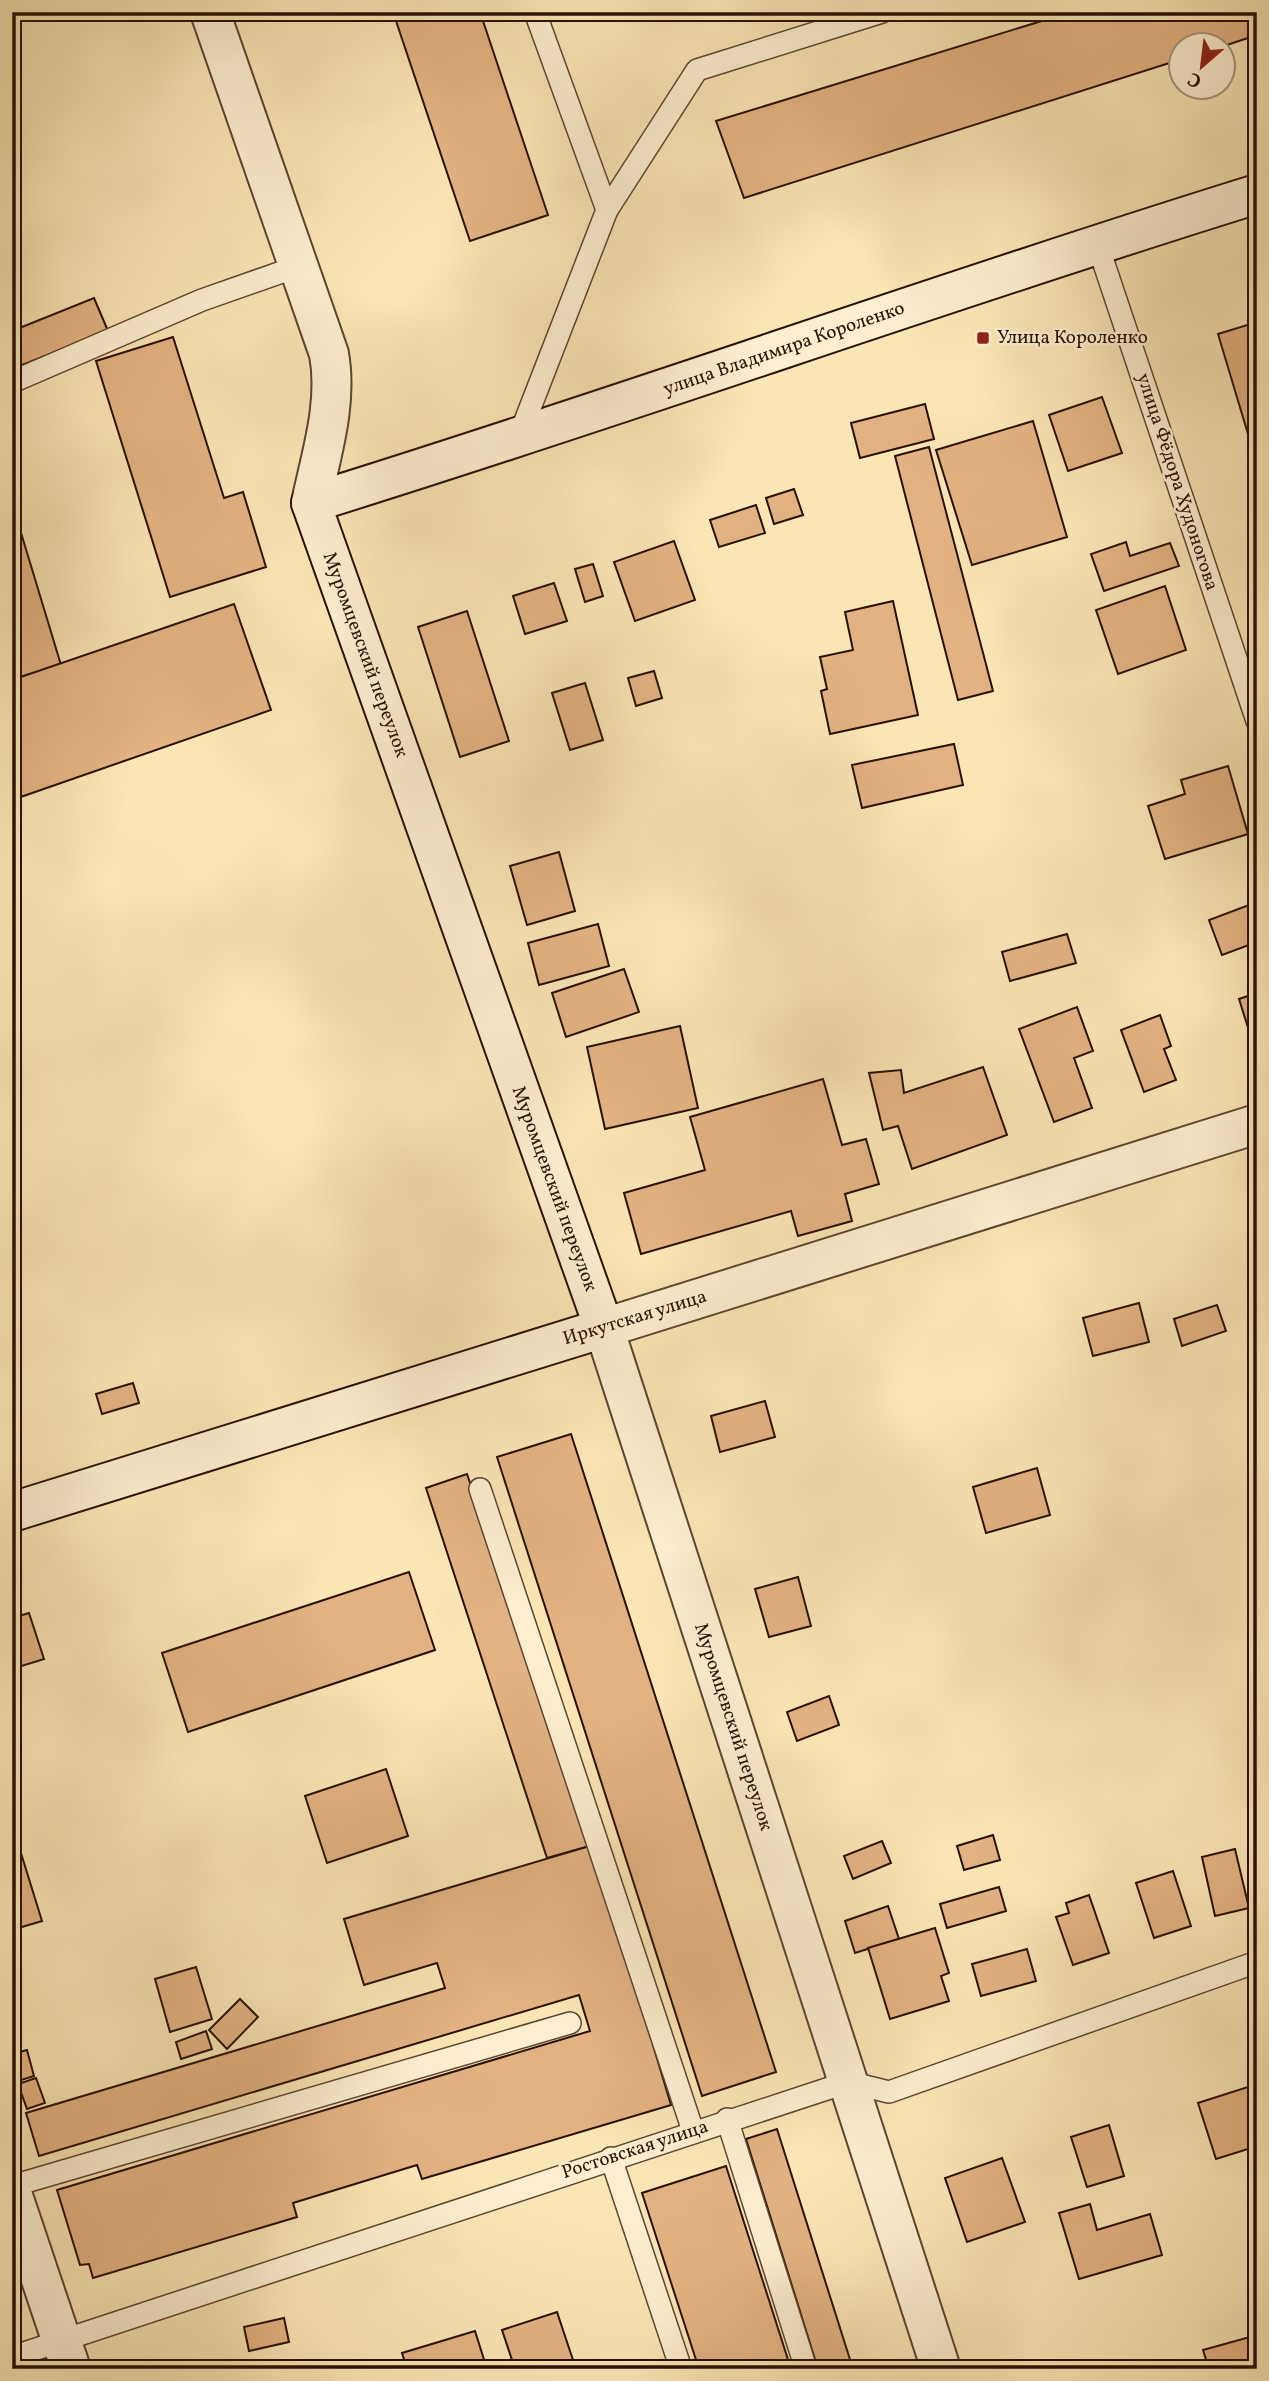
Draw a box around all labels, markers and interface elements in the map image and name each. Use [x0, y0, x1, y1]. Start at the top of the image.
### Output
north arrow [1168, 32, 1238, 102]
text: С [1183, 65, 1206, 94]
street label: улица Владимира Короленко [660, 295, 908, 403]
place label: Улица Короленко [997, 325, 1148, 351]
marker: Улица Короленко [975, 330, 991, 346]
street label: улица Фёдора Худоногова [1130, 370, 1224, 594]
street label: Муромцевский переулок [316, 549, 414, 761]
street label: Муромцевский переулок [505, 1083, 603, 1295]
street label: Иркутская улица [560, 1284, 710, 1352]
street label: Муромцевский переулок [687, 1620, 779, 1834]
street label: Ростовская улица [558, 2114, 712, 2186]

